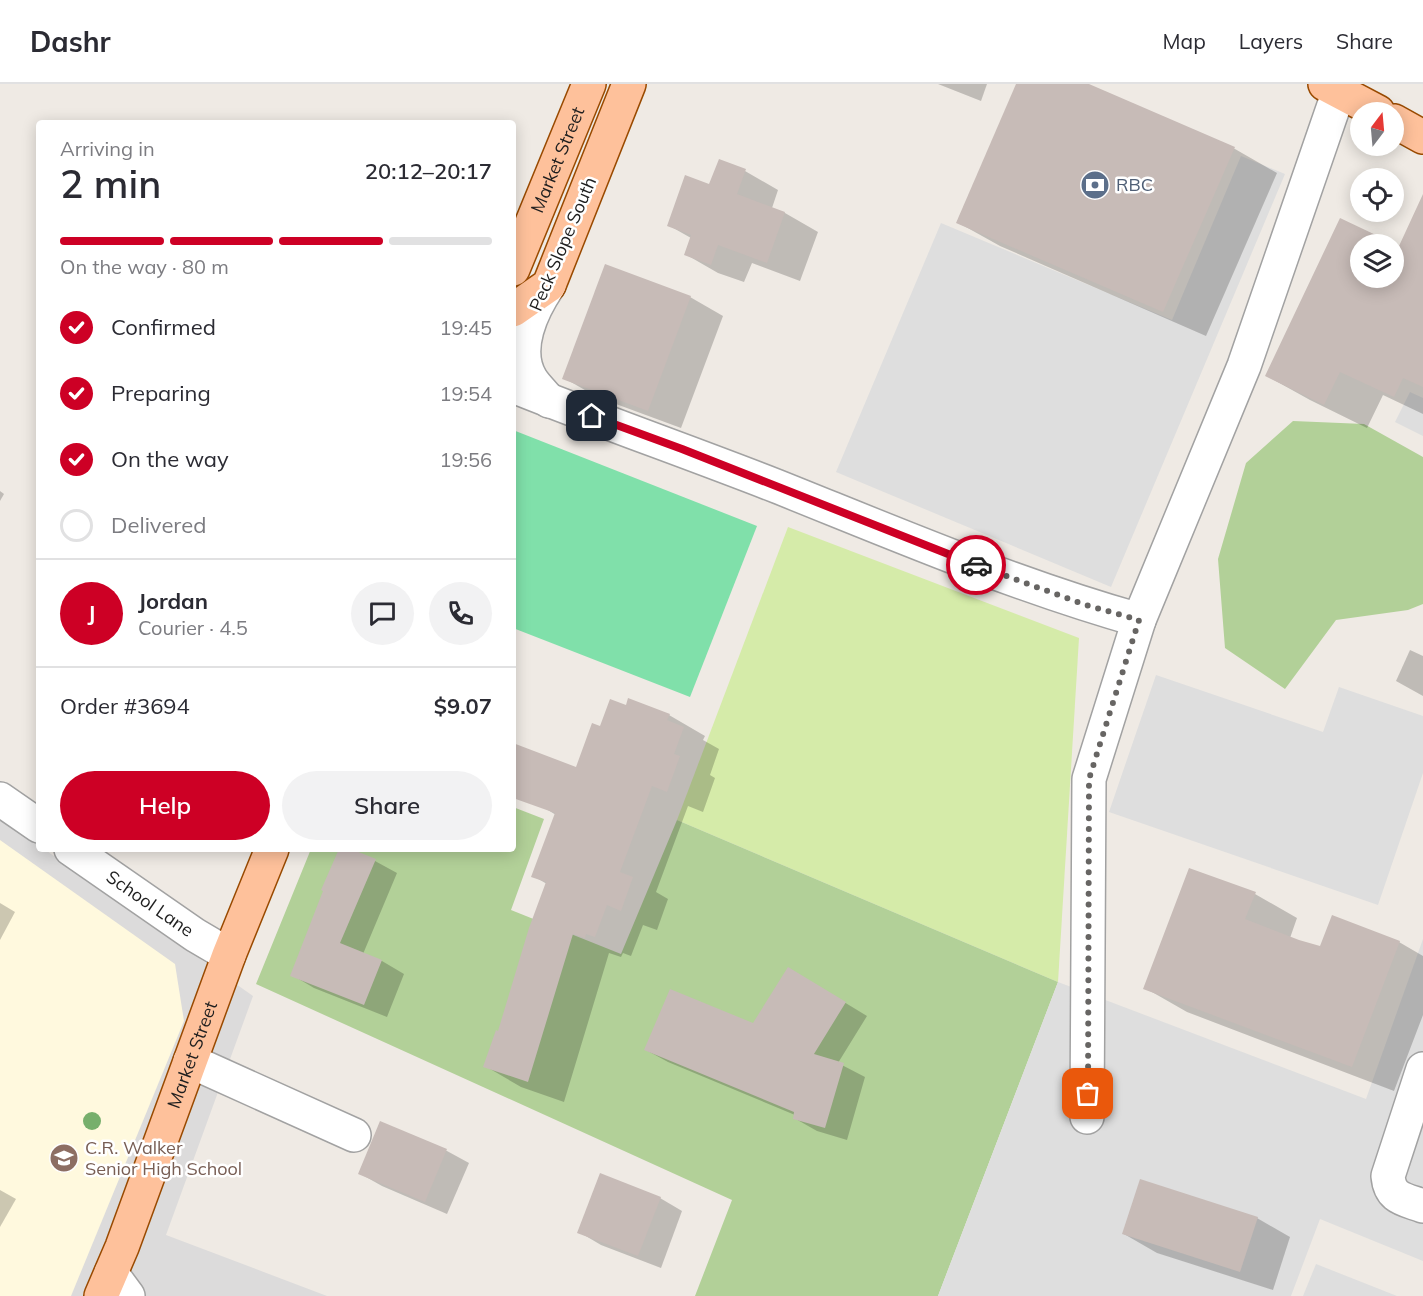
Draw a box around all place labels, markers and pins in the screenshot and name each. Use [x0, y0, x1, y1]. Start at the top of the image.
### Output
bank icon: RBC [1079, 169, 1111, 201]
place label: RBC [1116, 173, 1153, 196]
pin [566, 390, 617, 441]
pin [1062, 1068, 1113, 1119]
place label: C.R. Walker Senior High School [85, 1136, 242, 1180]
school or university icon: C.R. Walker Senior High School [48, 1142, 80, 1174]

